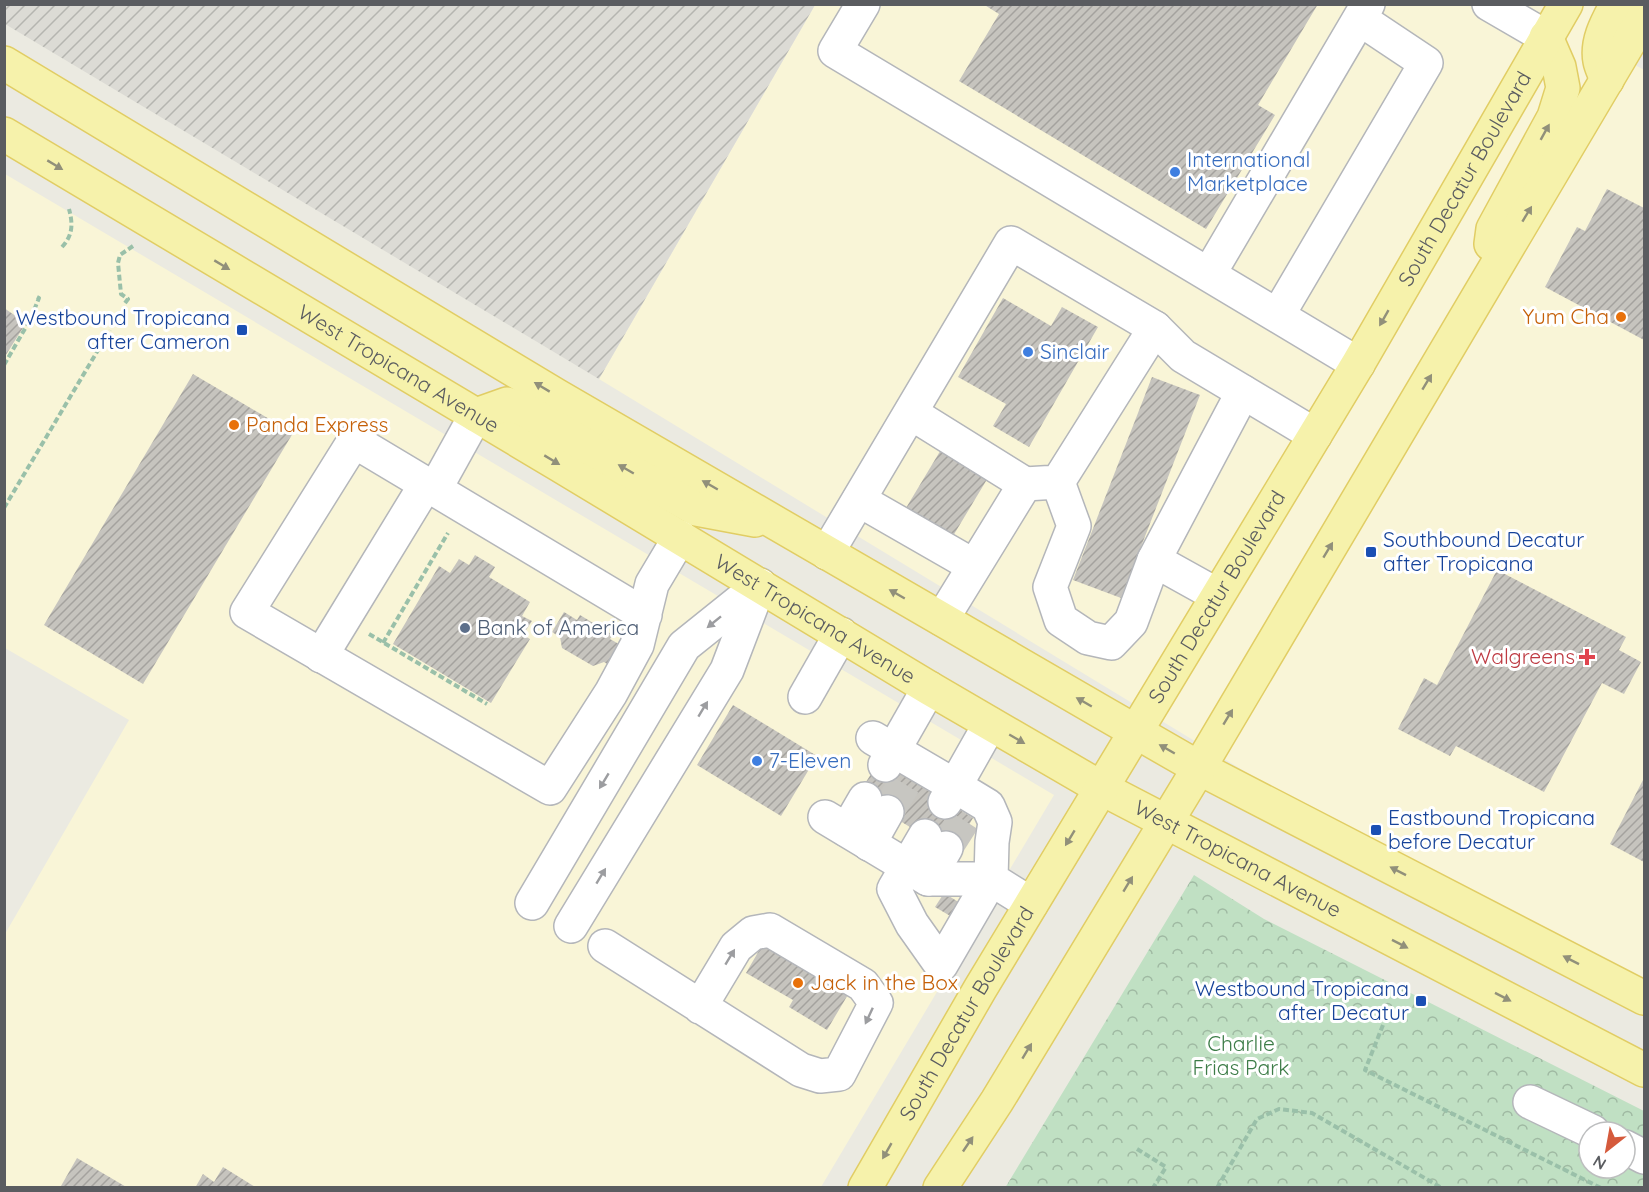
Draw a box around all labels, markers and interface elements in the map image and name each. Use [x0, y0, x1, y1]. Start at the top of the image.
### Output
street label: South Decatur Boulevard [1392, 66, 1536, 290]
one-way arrow [1540, 124, 1551, 140]
place label: International Marketplace [1187, 146, 1310, 196]
one-way arrow [47, 159, 63, 170]
marker: International Marketplace [1168, 165, 1182, 179]
one-way arrow [1522, 206, 1533, 222]
one-way arrow [214, 259, 230, 270]
street label: West Tropicana Avenue [294, 298, 504, 438]
place label: Yum Cha [1522, 303, 1609, 329]
place label: Westbound Tropicana after Cameron [16, 304, 230, 354]
one-way arrow [1379, 310, 1390, 326]
marker: Yum Cha [1614, 310, 1628, 324]
marker: Westbound Tropicana after Cameron [235, 323, 249, 337]
place label: Sinclair [1040, 338, 1109, 364]
marker: Sinclair [1021, 345, 1035, 359]
one-way arrow [1422, 374, 1433, 390]
one-way arrow [534, 382, 550, 393]
place label: Panda Express [246, 411, 388, 437]
marker: Panda Express [227, 418, 241, 432]
one-way arrow [544, 455, 561, 465]
one-way arrow [618, 463, 634, 474]
one-way arrow [702, 480, 718, 491]
street label: South Decatur Boulevard [1142, 485, 1290, 707]
place label: Southbound Decatur after Tropicana [1383, 526, 1584, 576]
one-way arrow [1323, 541, 1333, 558]
marker: Southbound Decatur after Tropicana [1364, 545, 1378, 559]
street label: West Tropicana Avenue [710, 548, 920, 689]
one-way arrow [889, 588, 905, 599]
place label: Bank of America [477, 614, 639, 640]
one-way arrow [706, 615, 722, 628]
marker: Bank of America [458, 621, 472, 635]
place label: Walgreens [1471, 643, 1575, 669]
marker: Walgreens [1580, 650, 1594, 664]
one-way arrow [1075, 697, 1092, 707]
one-way arrow [697, 701, 708, 718]
one-way arrow [1223, 709, 1234, 725]
one-way arrow [1009, 734, 1025, 745]
one-way arrow [1158, 745, 1175, 755]
place label: 7-Eleven [769, 747, 851, 773]
marker: 7-Eleven [750, 754, 764, 768]
one-way arrow [599, 773, 610, 789]
street label: West Tropicana Avenue [1130, 794, 1346, 922]
place label: Eastbound Tropicana before Decatur [1388, 804, 1595, 854]
marker: Eastbound Tropicana before Decatur [1369, 823, 1383, 837]
one-way arrow [1065, 830, 1076, 846]
one-way arrow [1389, 866, 1407, 876]
one-way arrow [596, 868, 607, 884]
one-way arrow [1122, 876, 1133, 892]
street label: South Decatur Boulevard [893, 901, 1039, 1125]
one-way arrow [1391, 938, 1409, 948]
one-way arrow [725, 949, 736, 965]
one-way arrow [1563, 955, 1580, 965]
place label: Jack in the Box [810, 969, 958, 995]
place label: Westbound Tropicana after Decatur [1195, 975, 1409, 1025]
marker: Jack in the Box [791, 976, 805, 990]
one-way arrow [1495, 992, 1512, 1002]
marker: Westbound Tropicana after Decatur [1414, 994, 1428, 1008]
one-way arrow [865, 1007, 874, 1024]
park label: Charlie Frias Park [1192, 1030, 1290, 1080]
one-way arrow [1022, 1043, 1033, 1059]
north arrow [1577, 1120, 1637, 1180]
one-way arrow [962, 1137, 974, 1153]
one-way arrow [881, 1143, 892, 1159]
text: N [1589, 1151, 1609, 1174]

